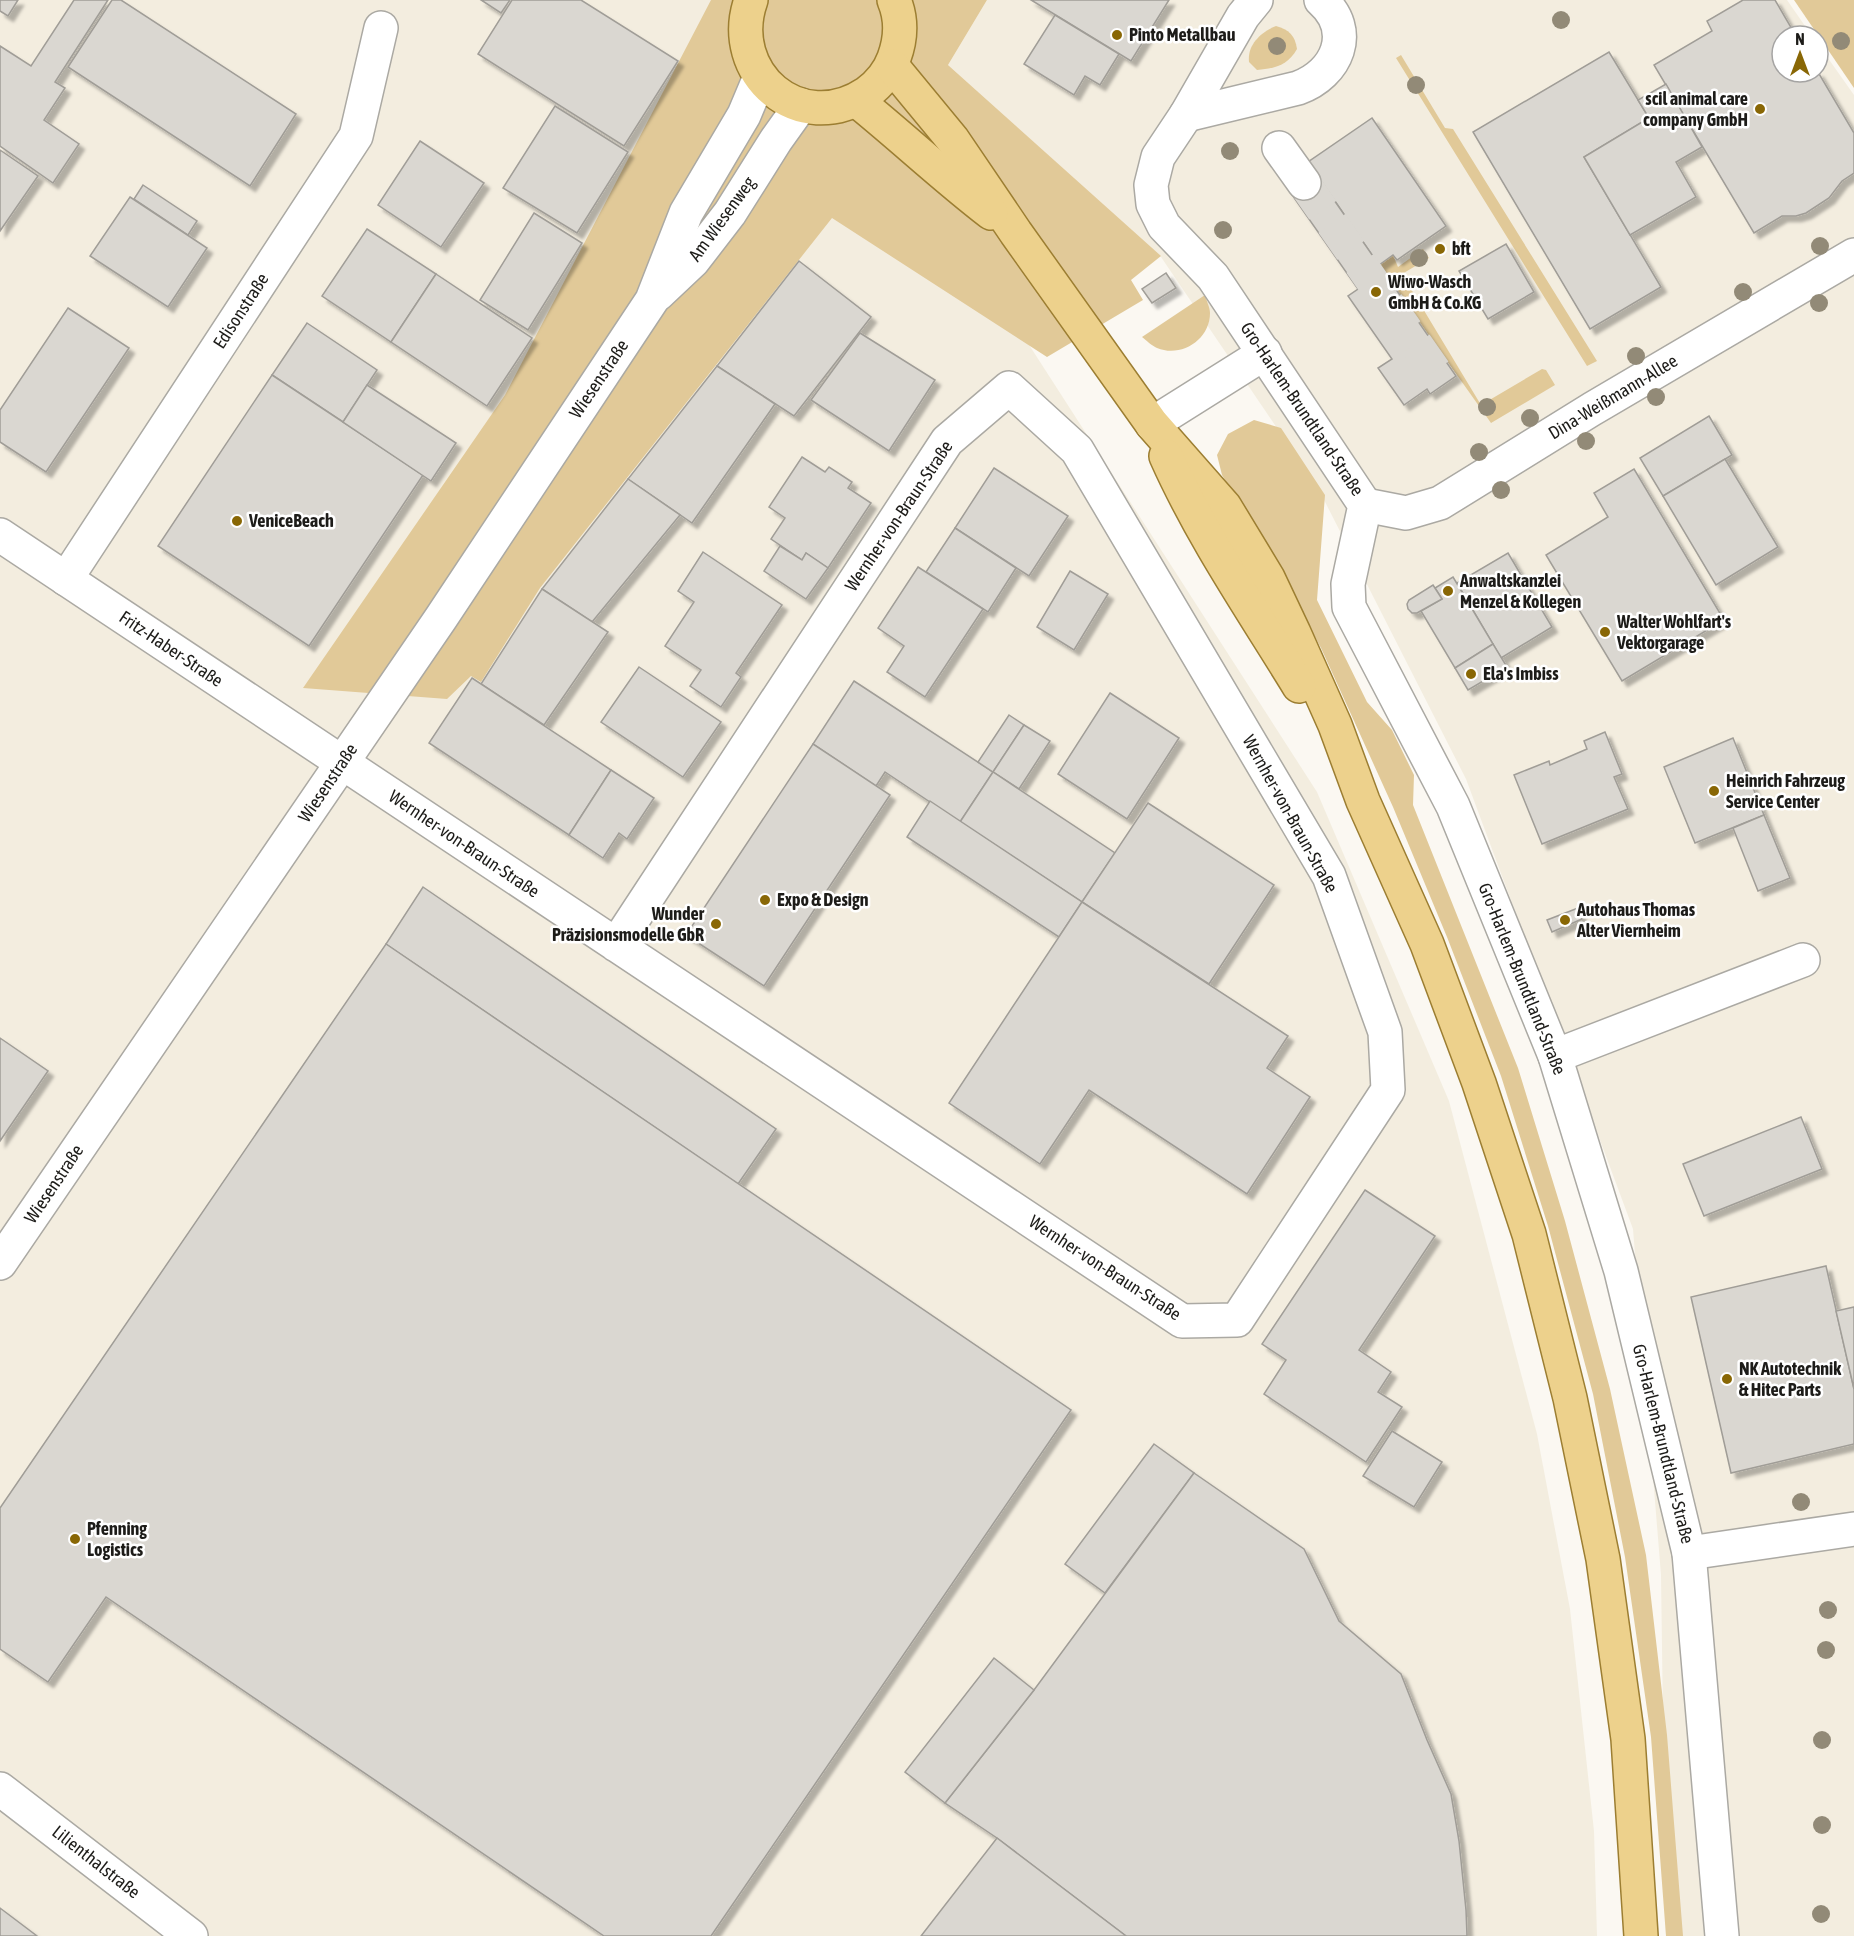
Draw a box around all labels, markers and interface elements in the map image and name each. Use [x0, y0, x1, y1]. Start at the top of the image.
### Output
place label: Pinto Metallbau [1129, 24, 1236, 45]
north arrow [1770, 24, 1830, 84]
marker: Pinto Metallbau [1110, 28, 1124, 42]
text: N [1795, 30, 1805, 48]
place label: scil animal care company GmbH [1643, 88, 1748, 130]
marker: scil animal care company GmbH [1753, 102, 1767, 116]
street label: Am Wiesenweg [684, 172, 759, 265]
place label: bft [1452, 238, 1471, 259]
marker: bft [1433, 242, 1447, 256]
street label: Edisonstraße [209, 269, 273, 352]
place label: Wiwo-Wasch GmbH & Co.KG [1387, 271, 1482, 313]
marker: Wiwo-Wasch GmbH & Co.KG [1369, 285, 1383, 299]
street label: Gro-Harlem-Brundtland-Straße [1236, 318, 1368, 499]
street label: Wiesenstraße [565, 335, 632, 422]
street label: Dina-Weißmann-Allee [1544, 350, 1681, 443]
street label: Wernher-von-Braun-Straße [840, 437, 957, 595]
place label: VeniceBeach [248, 510, 334, 531]
marker: VeniceBeach [230, 514, 244, 528]
place label: Anwaltskanzlei Menzel & Kollegen [1459, 570, 1581, 612]
marker: Anwaltskanzlei Menzel & Kollegen [1441, 584, 1455, 598]
street label: Fritz-Haber-Straße [115, 606, 227, 691]
place label: Walter Wohlfart's Vektorgarage [1616, 611, 1732, 653]
marker: Walter Wohlfart's Vektorgarage [1598, 625, 1612, 639]
place label: Ela's Imbiss [1483, 663, 1559, 684]
marker: Ela's Imbiss [1464, 667, 1478, 681]
street label: Wernher-von-Braun-Straße [1238, 731, 1342, 896]
street label: Wiesenstraße [294, 739, 361, 826]
place label: Heinrich Fahrzeug Service Center [1726, 770, 1845, 812]
marker: Heinrich Fahrzeug Service Center [1707, 784, 1721, 798]
street label: Wernher-von-Braun-Straße [385, 785, 543, 902]
street label: Gro-Harlem-Brundtland-Straße [1474, 880, 1571, 1078]
place label: Expo & Design [777, 889, 869, 910]
marker: Expo & Design [758, 893, 772, 907]
place label: Autohaus Thomas Alter Viernheim [1576, 899, 1696, 941]
place label: Wunder Präzisionsmodelle GbR [552, 903, 705, 945]
marker: Autohaus Thomas Alter Viernheim [1558, 913, 1572, 927]
marker: Wunder Präzisionsmodelle GbR [709, 917, 723, 931]
street label: Wiesenstraße [20, 1140, 87, 1227]
street label: Wernher-von-Braun-Straße [1025, 1211, 1185, 1325]
street label: Gro-Harlem-Brundtland-Straße [1629, 1342, 1698, 1546]
place label: NK Autotechnik & Hitec Parts [1739, 1358, 1842, 1400]
marker: NK Autotechnik & Hitec Parts [1720, 1372, 1734, 1386]
place label: Pfenning Logistics [87, 1518, 147, 1560]
marker: Pfenning Logistics [68, 1532, 82, 1546]
street label: Lilienthalstraße [48, 1821, 144, 1902]

